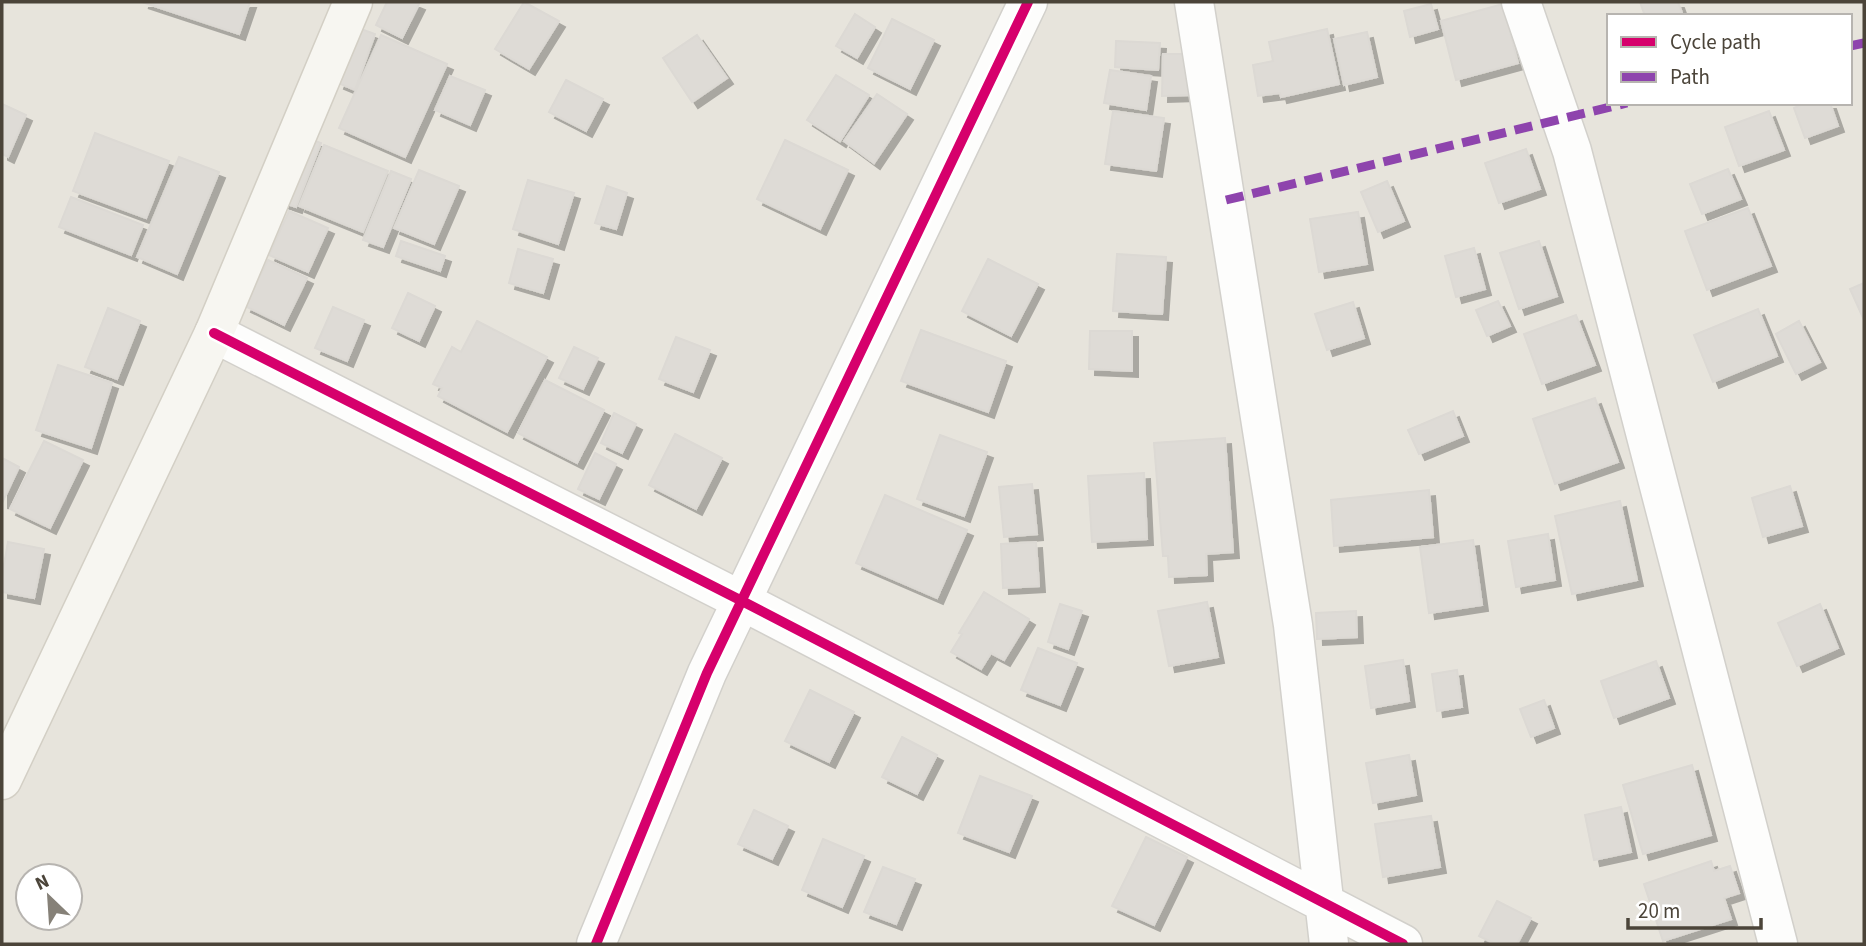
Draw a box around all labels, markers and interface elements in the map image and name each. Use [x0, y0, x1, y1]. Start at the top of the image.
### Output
legend [1607, 14, 1852, 105]
text: Cycle path [1670, 27, 1761, 57]
text: Path [1670, 62, 1710, 92]
north arrow [14, 862, 84, 932]
text: N [31, 868, 54, 898]
scale bar [1628, 886, 1761, 930]
text: 20 m [1638, 896, 1680, 926]

